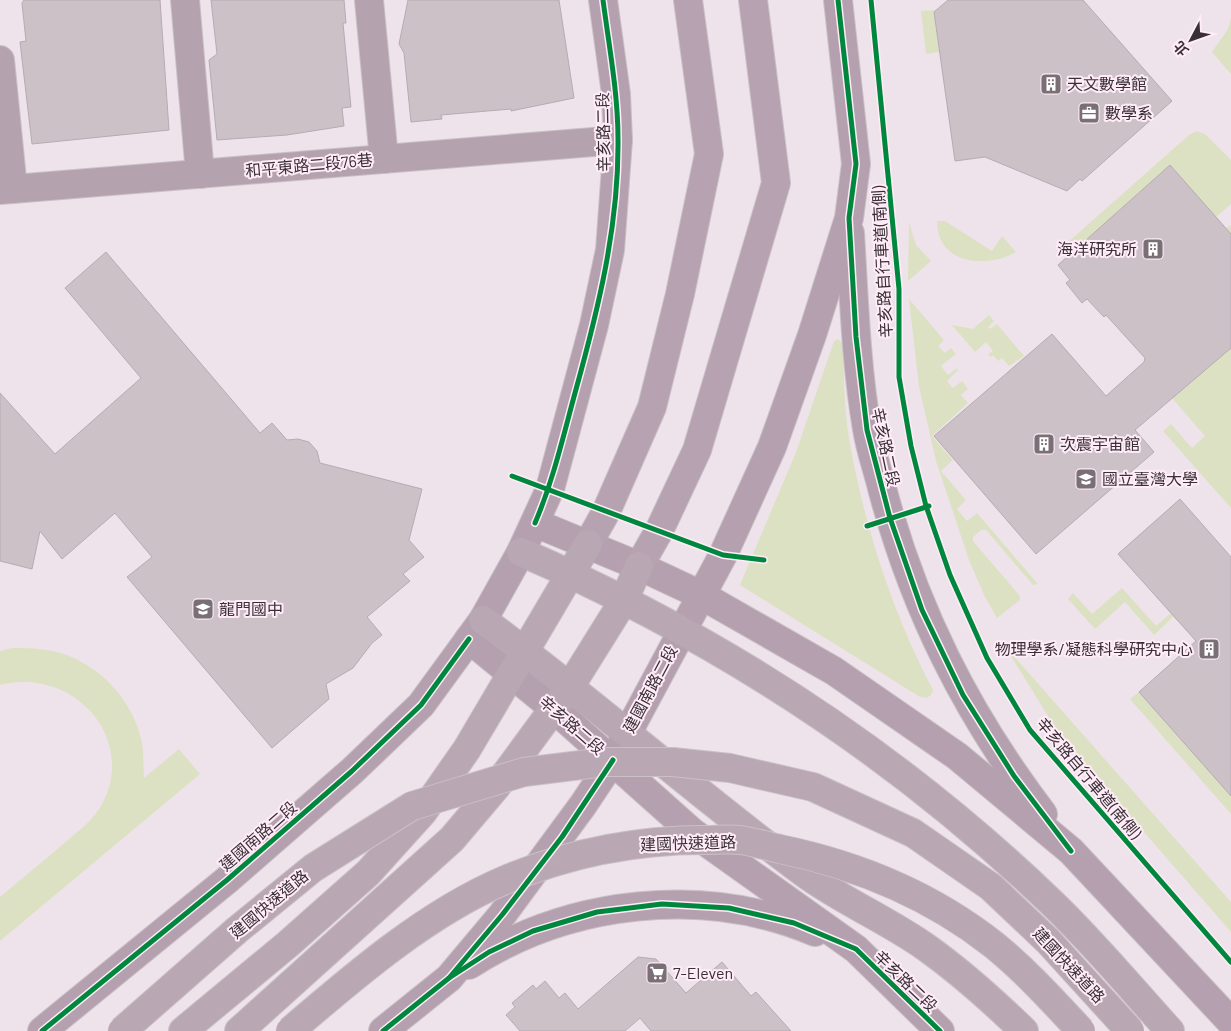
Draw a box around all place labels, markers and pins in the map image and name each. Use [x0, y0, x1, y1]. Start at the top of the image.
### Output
building icon: 天文數學館 [1039, 72, 1063, 96]
place label: 天文數學館 [1067, 74, 1147, 93]
office icon: 數學系 [1077, 101, 1101, 125]
place label: 數學系 [1105, 103, 1153, 122]
building icon: 海洋研究所 [1141, 237, 1165, 261]
place label: 海洋研究所 [1057, 239, 1137, 258]
building icon: 次震宇宙館 [1032, 432, 1056, 456]
place label: 次震宇宙館 [1060, 434, 1140, 453]
school or university icon: 國立臺灣大學 [1074, 467, 1098, 491]
place label: 國立臺灣大學 [1102, 469, 1198, 488]
school or university icon: 龍門國中 [191, 597, 215, 621]
place label: 龍門國中 [219, 599, 283, 618]
building icon: 物理學系/凝態科學研究中心 [1197, 637, 1221, 661]
place label: 物理學系/凝態科學研究中心 [995, 639, 1193, 658]
supermarket icon: 7-Eleven [645, 961, 669, 985]
place label: 7-Eleven [673, 963, 733, 982]

